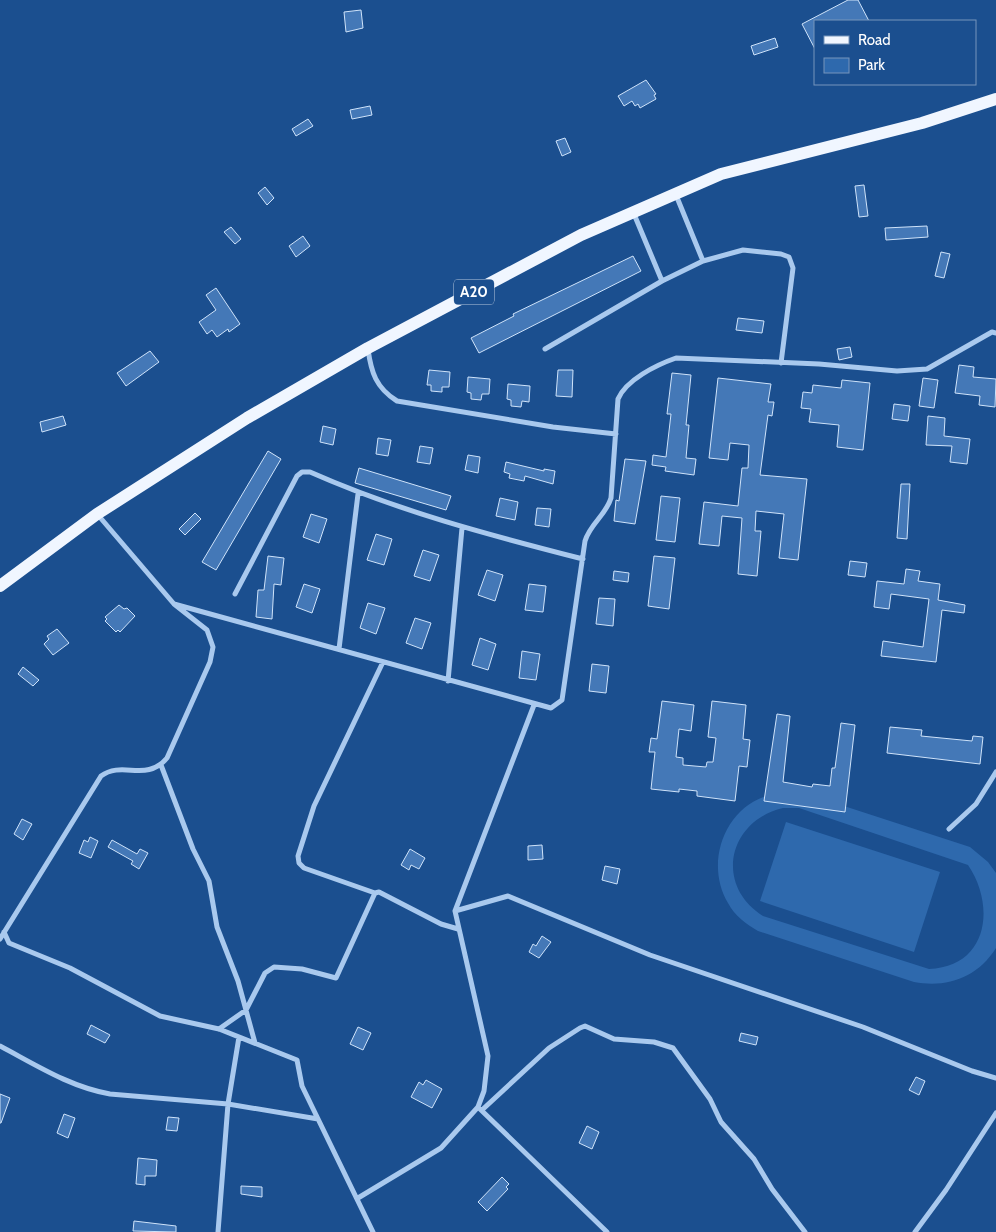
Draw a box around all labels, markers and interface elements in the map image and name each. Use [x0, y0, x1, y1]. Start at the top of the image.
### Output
legend [814, 20, 976, 85]
text: Road [858, 31, 891, 49]
text: Park [858, 56, 885, 74]
road number: A20 [454, 280, 494, 304]

